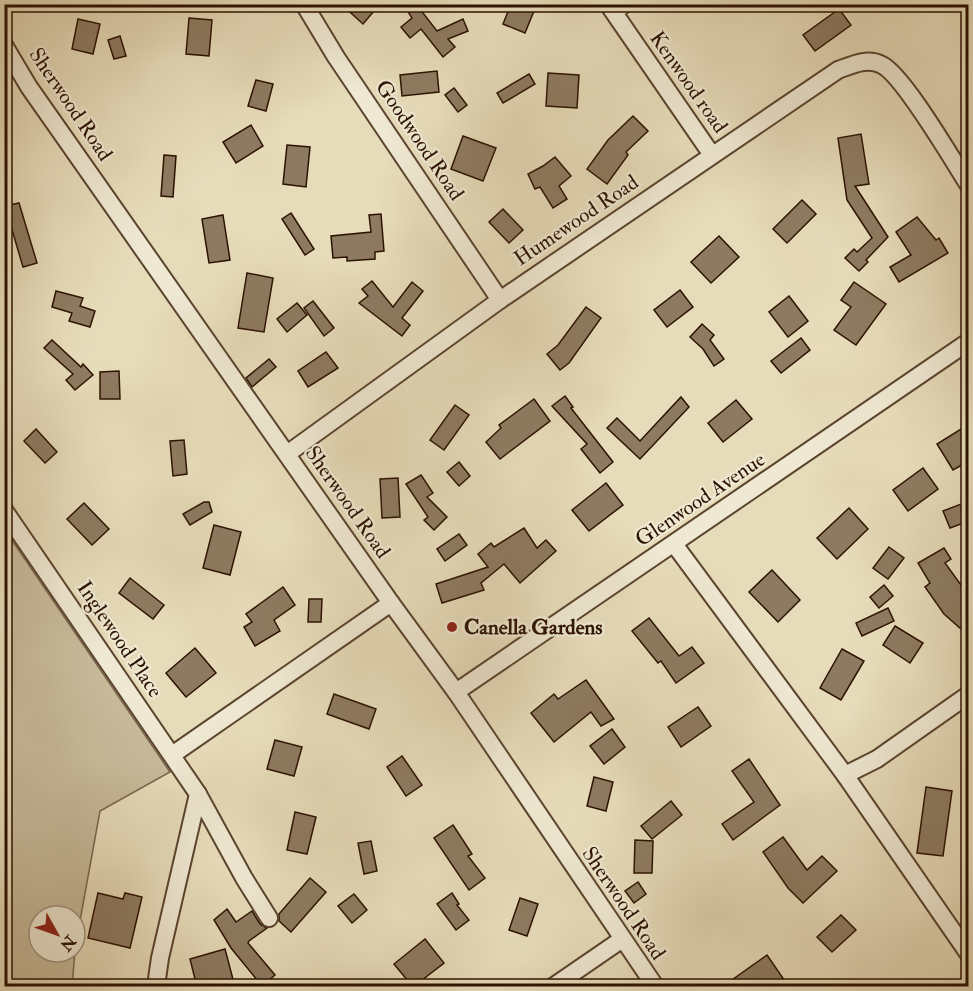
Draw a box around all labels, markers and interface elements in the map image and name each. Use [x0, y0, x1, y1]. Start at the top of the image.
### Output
street label: Kenwood road [644, 26, 734, 139]
street label: Sherwood Road [23, 42, 119, 167]
street label: Goodwood Road [369, 75, 470, 206]
street label: Humewood Road [509, 168, 644, 272]
street label: Sherwood Road [299, 441, 397, 564]
street label: Glenwood Avenue [630, 446, 771, 553]
street label: Inglewood Place [71, 576, 169, 703]
place label: Canella Gardens [464, 614, 602, 641]
marker: Canella Gardens [445, 620, 459, 634]
street label: Sherwood Road [576, 841, 672, 966]
north arrow [27, 904, 87, 964]
text: N [55, 930, 81, 955]

